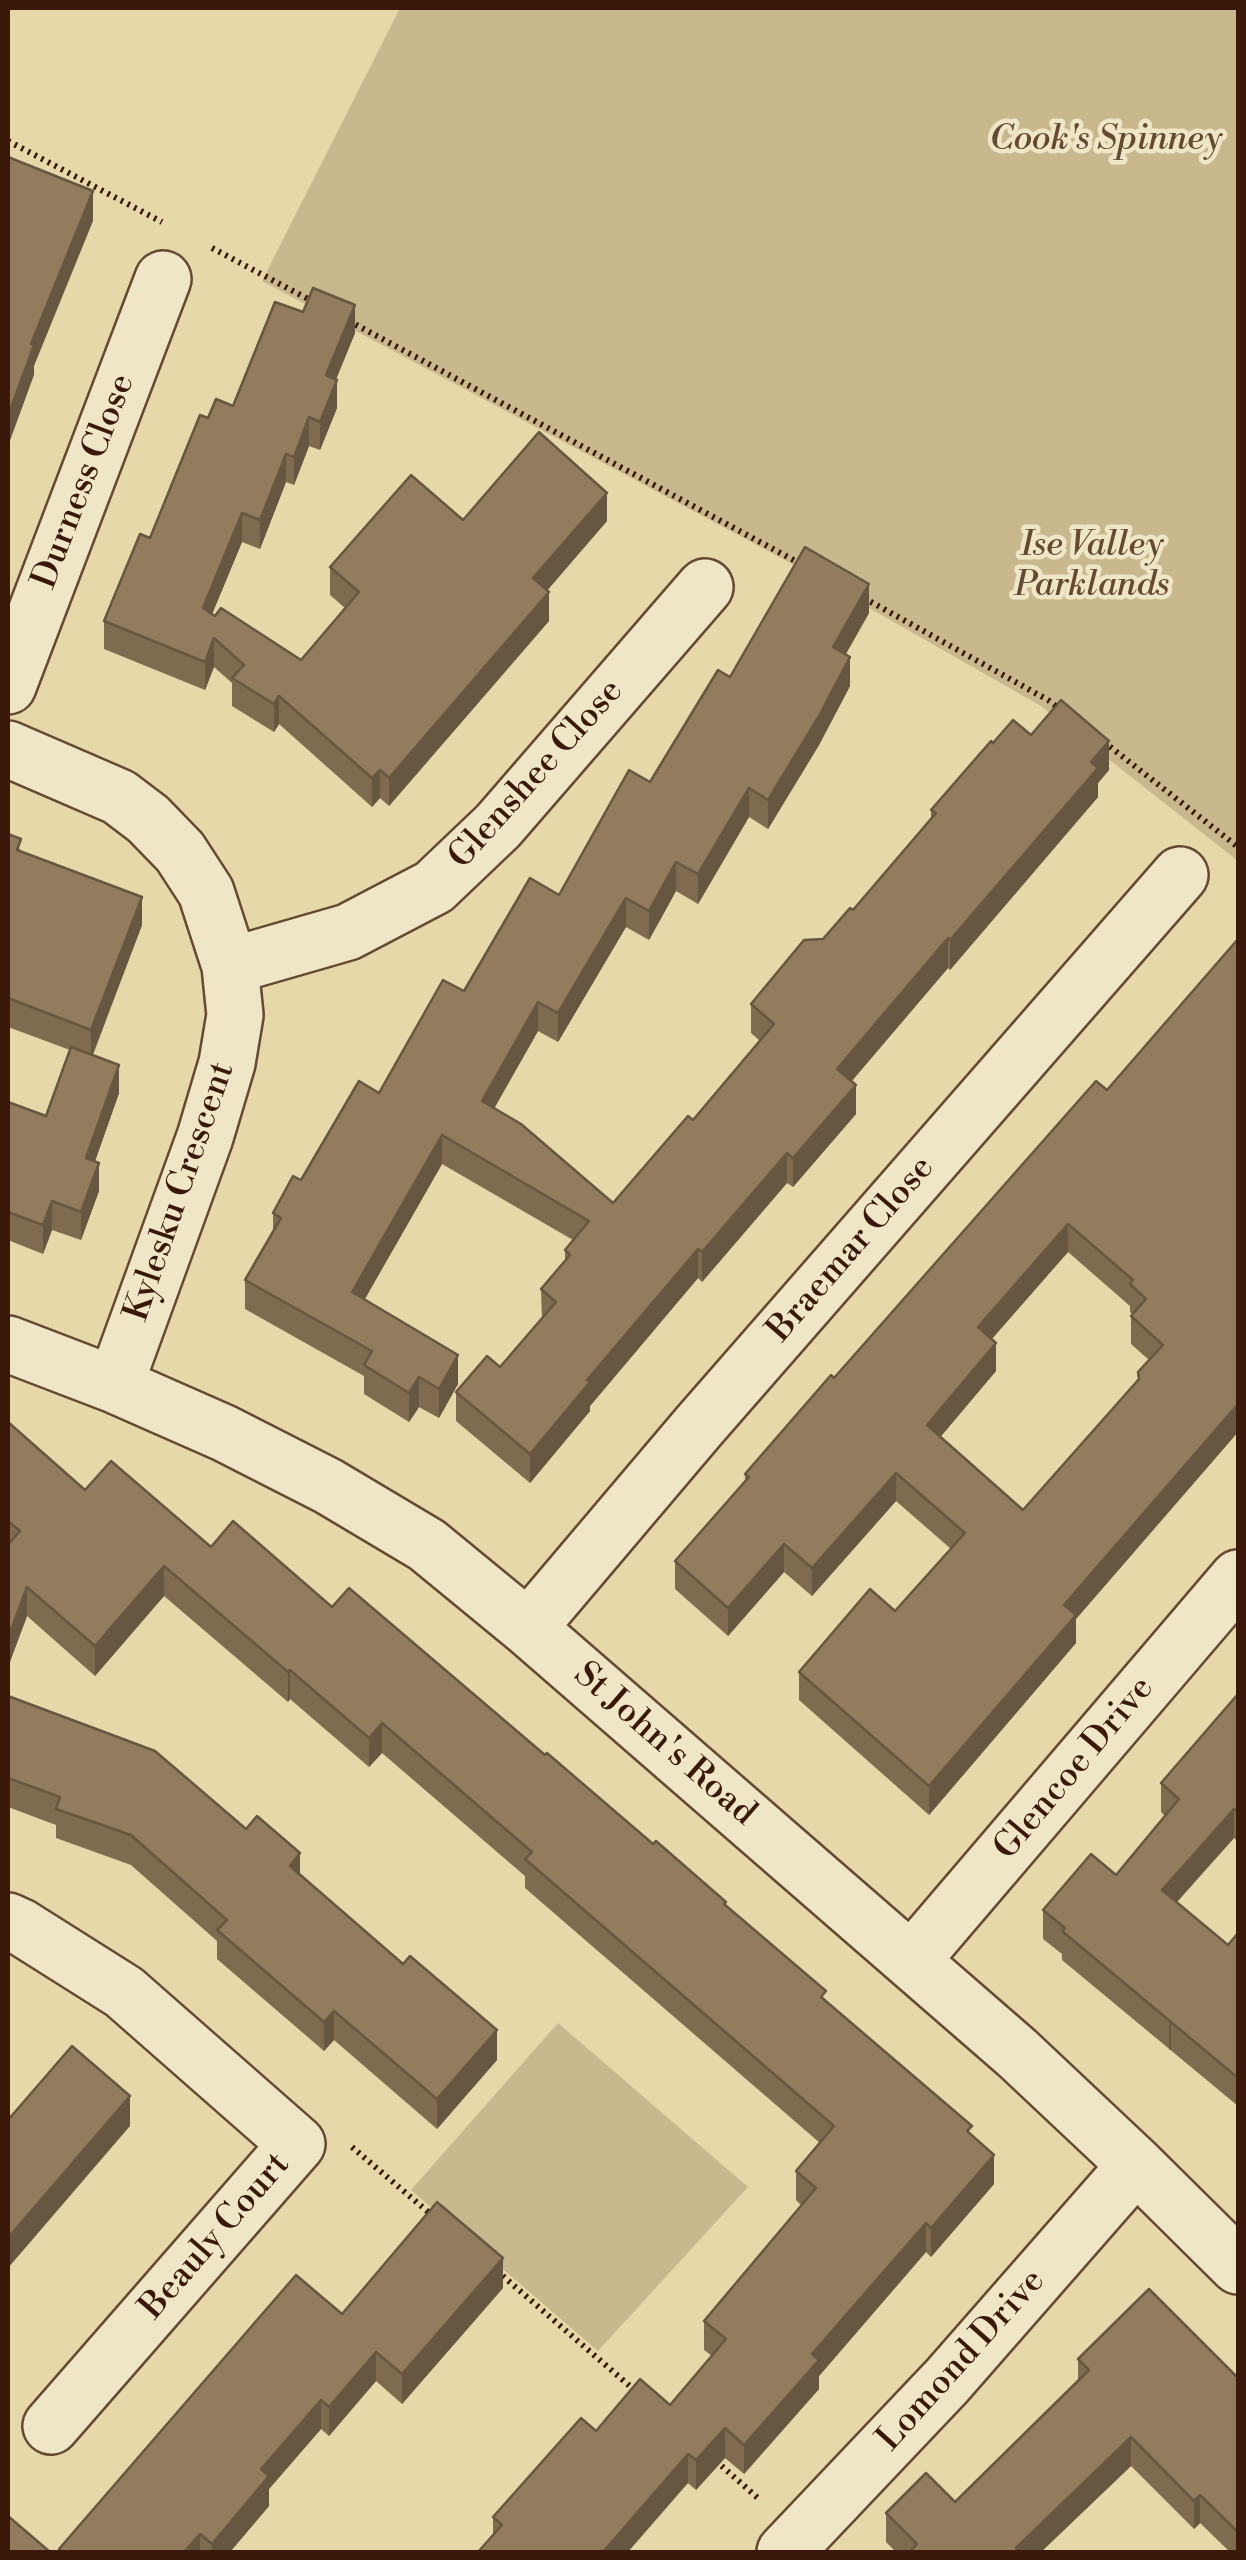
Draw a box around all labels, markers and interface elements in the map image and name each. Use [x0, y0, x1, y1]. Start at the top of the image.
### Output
park label: Cook's Spinney [989, 120, 1223, 162]
street label: Durness Close [25, 369, 145, 595]
park label: Ise Valley Parklands [1015, 526, 1169, 608]
street label: Glenshee Close [441, 672, 633, 878]
street label: Kylesku Crescent [117, 1057, 245, 1327]
street label: Braemar Close [760, 1148, 944, 1352]
street label: St John's Road [564, 1654, 764, 1836]
street label: Glencoe Drive [986, 1669, 1164, 1869]
street label: Beauly Court [132, 2145, 300, 2329]
street label: Lomond Drive [869, 2261, 1055, 2461]

